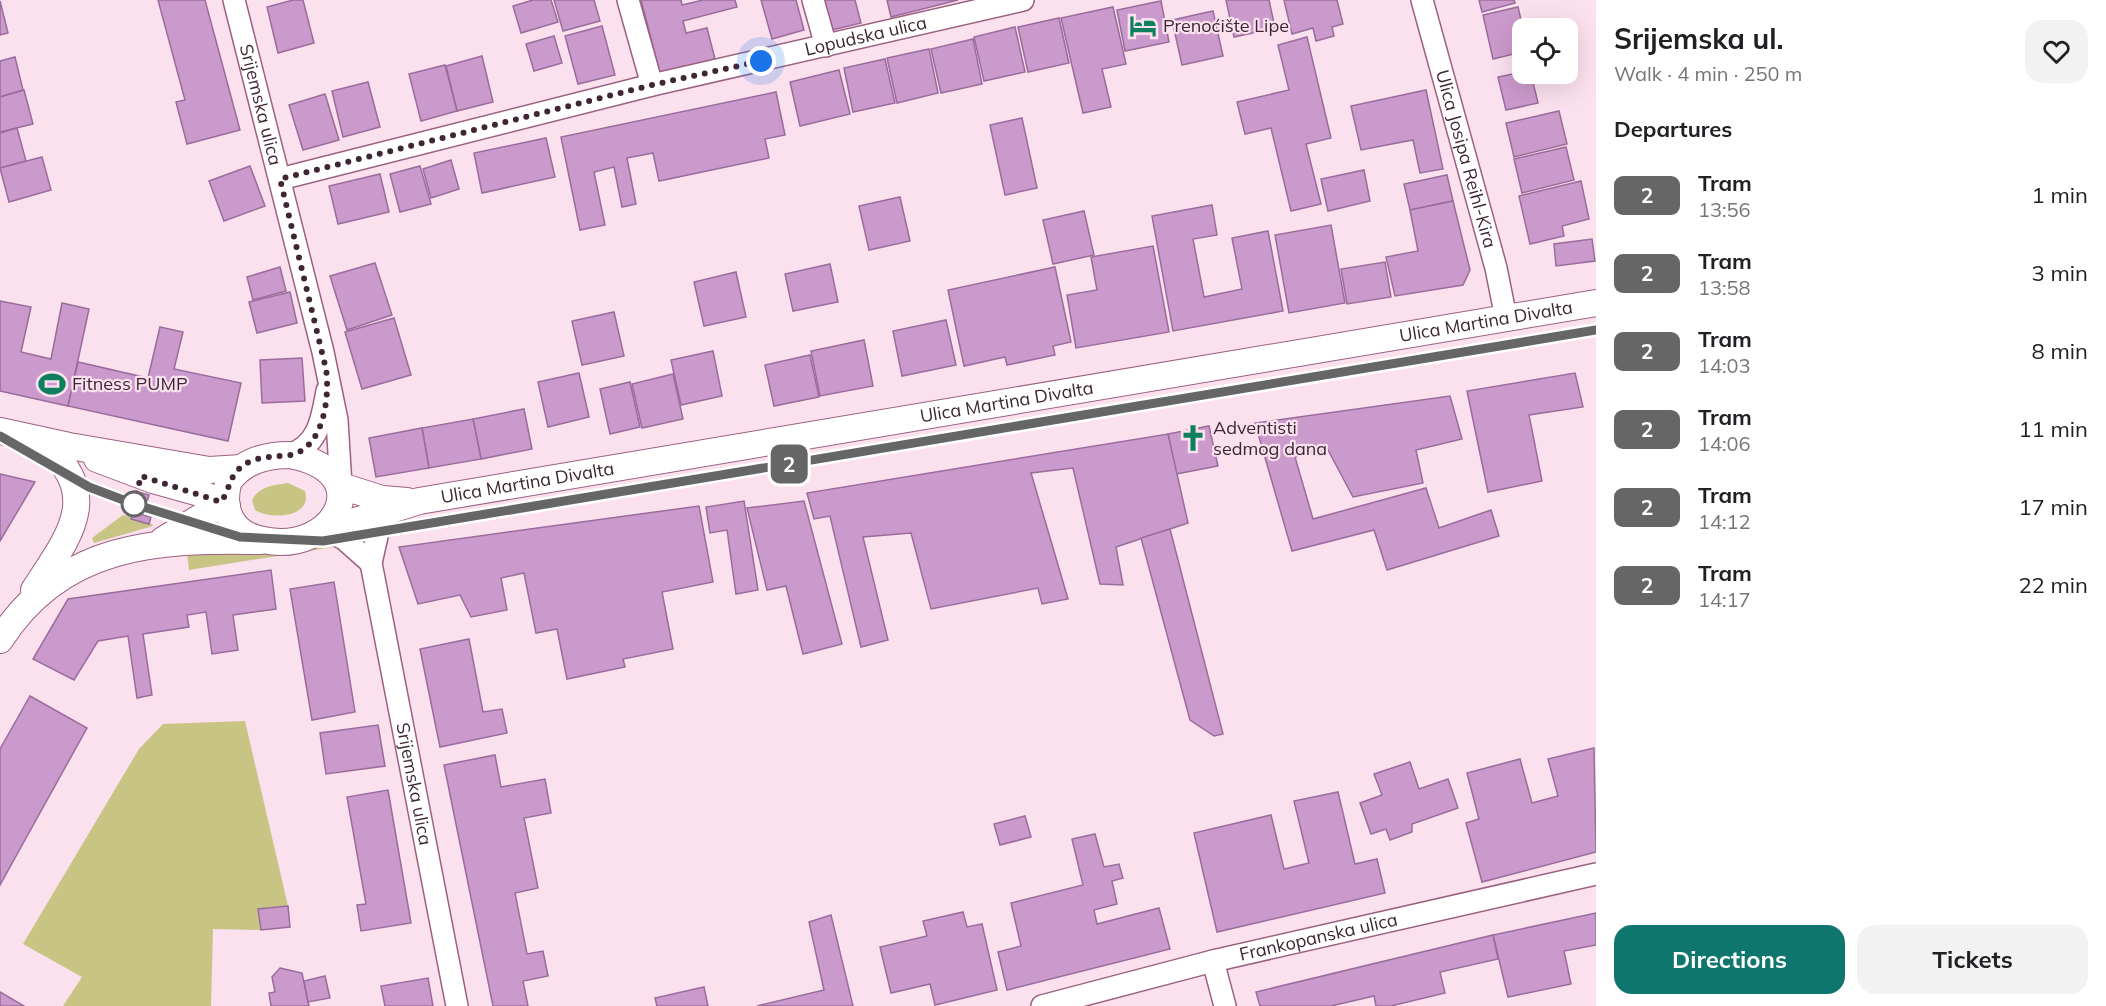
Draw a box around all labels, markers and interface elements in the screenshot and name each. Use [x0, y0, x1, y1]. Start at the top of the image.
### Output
street label: Lopudska ulica [803, 10, 929, 61]
hotel icon: Prenoćište Lipe [1128, 11, 1158, 41]
place label: Prenoćište Lipe [1163, 14, 1289, 37]
map controls [1512, 18, 1578, 84]
button: locate [1512, 18, 1578, 84]
button: heart [2025, 20, 2088, 83]
text: Srijemska ul. [1614, 21, 1784, 56]
street label: Srijemska ulica [235, 42, 287, 168]
your location [746, 46, 776, 76]
text: Walk · 4 min · 250 m [1614, 61, 1802, 86]
street label: Ulica Josipa Reihl-Kira [1431, 67, 1502, 251]
text: Departures [1614, 115, 1732, 143]
text: Tram [1698, 169, 1752, 197]
text: 1 min [2032, 181, 2088, 209]
text: 2 [1641, 182, 1653, 208]
text: 13:56 [1698, 197, 1751, 222]
text: Tram [1698, 247, 1752, 275]
text: 3 min [2032, 259, 2088, 287]
text: 2 [1641, 260, 1653, 286]
text: 13:58 [1698, 275, 1751, 300]
street label: Ulica Martina Divalta [1397, 295, 1574, 347]
text: Tram [1698, 325, 1752, 353]
text: 8 min [2032, 337, 2088, 365]
text: 2 [1641, 338, 1653, 364]
text: 14:03 [1698, 353, 1751, 378]
sports icon: Fitness PUMP [37, 369, 67, 399]
place label: Fitness PUMP [72, 372, 188, 395]
street label: Ulica Martina Divalta [918, 376, 1095, 428]
text: Tram [1698, 403, 1752, 431]
text: 11 min [2018, 415, 2088, 443]
place label: Adventisti sedmog dana [1213, 416, 1327, 460]
text: 2 [1641, 416, 1653, 442]
church icon: Adventisti sedmog dana [1178, 423, 1208, 453]
text: 14:06 [1698, 431, 1751, 456]
line badge: 2 [770, 444, 808, 484]
text: 2 [783, 451, 795, 477]
street label: Ulica Martina Divalta [439, 456, 616, 508]
text: Tram [1698, 481, 1752, 509]
unlabelled marker [121, 491, 147, 517]
text: 17 min [2018, 493, 2088, 521]
text: 2 [1641, 494, 1653, 520]
text: 14:12 [1698, 509, 1751, 534]
text: Tram [1698, 559, 1752, 587]
text: 22 min [2018, 571, 2088, 599]
text: 2 [1641, 572, 1653, 598]
text: 14:17 [1698, 587, 1751, 612]
street label: Srijemska ulica [391, 721, 437, 847]
street label: Frankopanska ulica [1237, 907, 1400, 966]
button: Directions [1614, 925, 1845, 994]
button: Tickets [1857, 925, 2088, 994]

